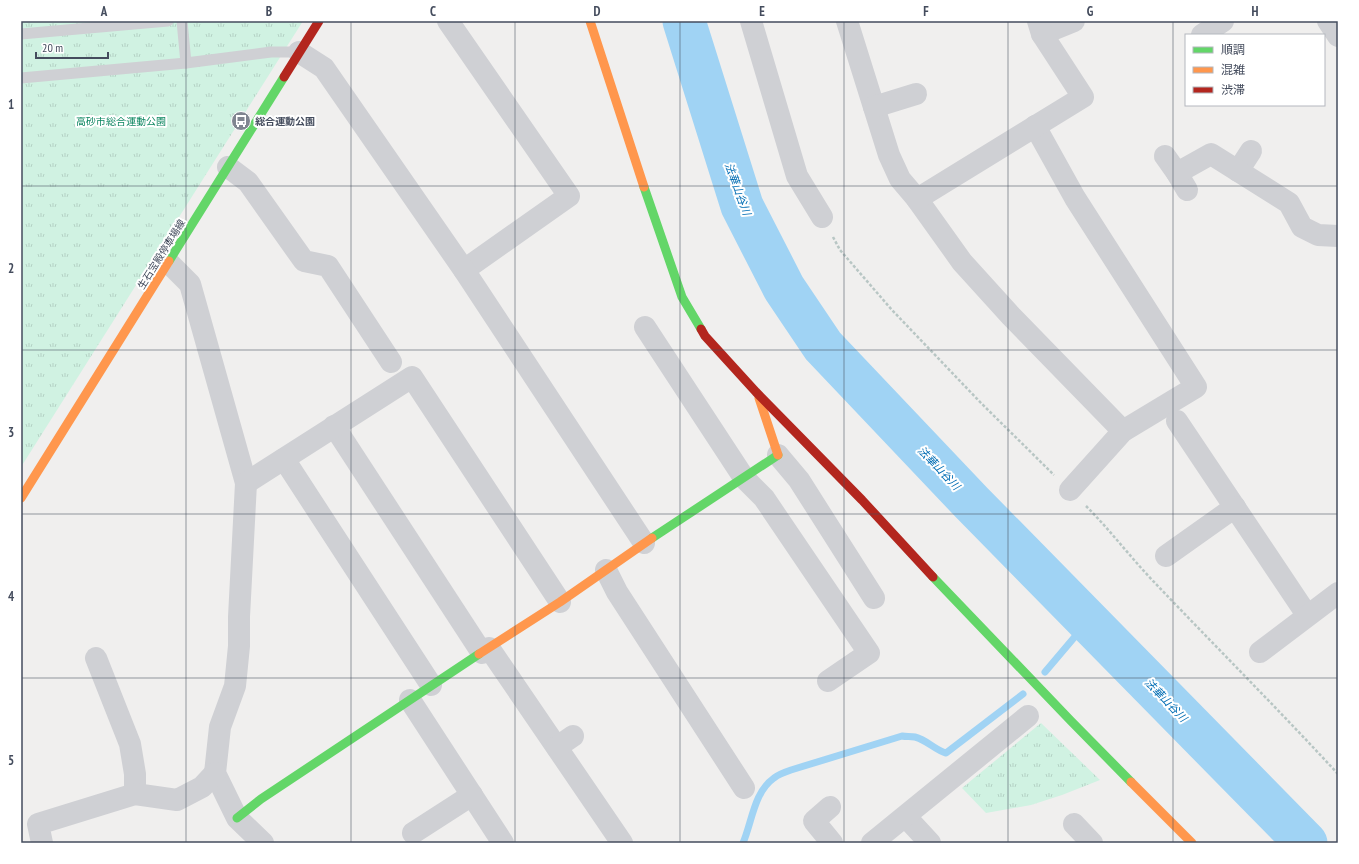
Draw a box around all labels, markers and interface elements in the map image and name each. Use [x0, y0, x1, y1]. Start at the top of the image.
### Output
text: A [100, 3, 108, 20]
text: B [266, 3, 272, 20]
text: C [430, 3, 436, 20]
text: D [594, 3, 601, 20]
text: E [759, 3, 765, 20]
text: F [923, 3, 929, 20]
text: G [1087, 3, 1094, 20]
text: H [1252, 3, 1259, 20]
scale bar [36, 34, 108, 60]
legend [1185, 34, 1325, 106]
text: 20 m [42, 40, 63, 55]
text: 順調 [1221, 42, 1245, 57]
text: 混雑 [1221, 62, 1245, 77]
text: 渋滞 [1221, 82, 1245, 97]
text: 1 [8, 96, 14, 113]
bus stop icon: 総合運動公園 [230, 110, 252, 132]
park label: 高砂市総合運動公園 [76, 115, 166, 128]
place label: 総合運動公園 [255, 115, 315, 128]
water label: 法華山谷川 [722, 161, 754, 218]
street label: 生石宝殿停車場線 [135, 217, 188, 292]
text: 2 [8, 260, 14, 277]
text: 3 [8, 424, 14, 441]
water label: 法華山谷川 [915, 443, 964, 493]
text: 4 [8, 588, 15, 605]
water label: 法華山谷川 [1142, 675, 1191, 725]
text: 5 [8, 752, 14, 769]

